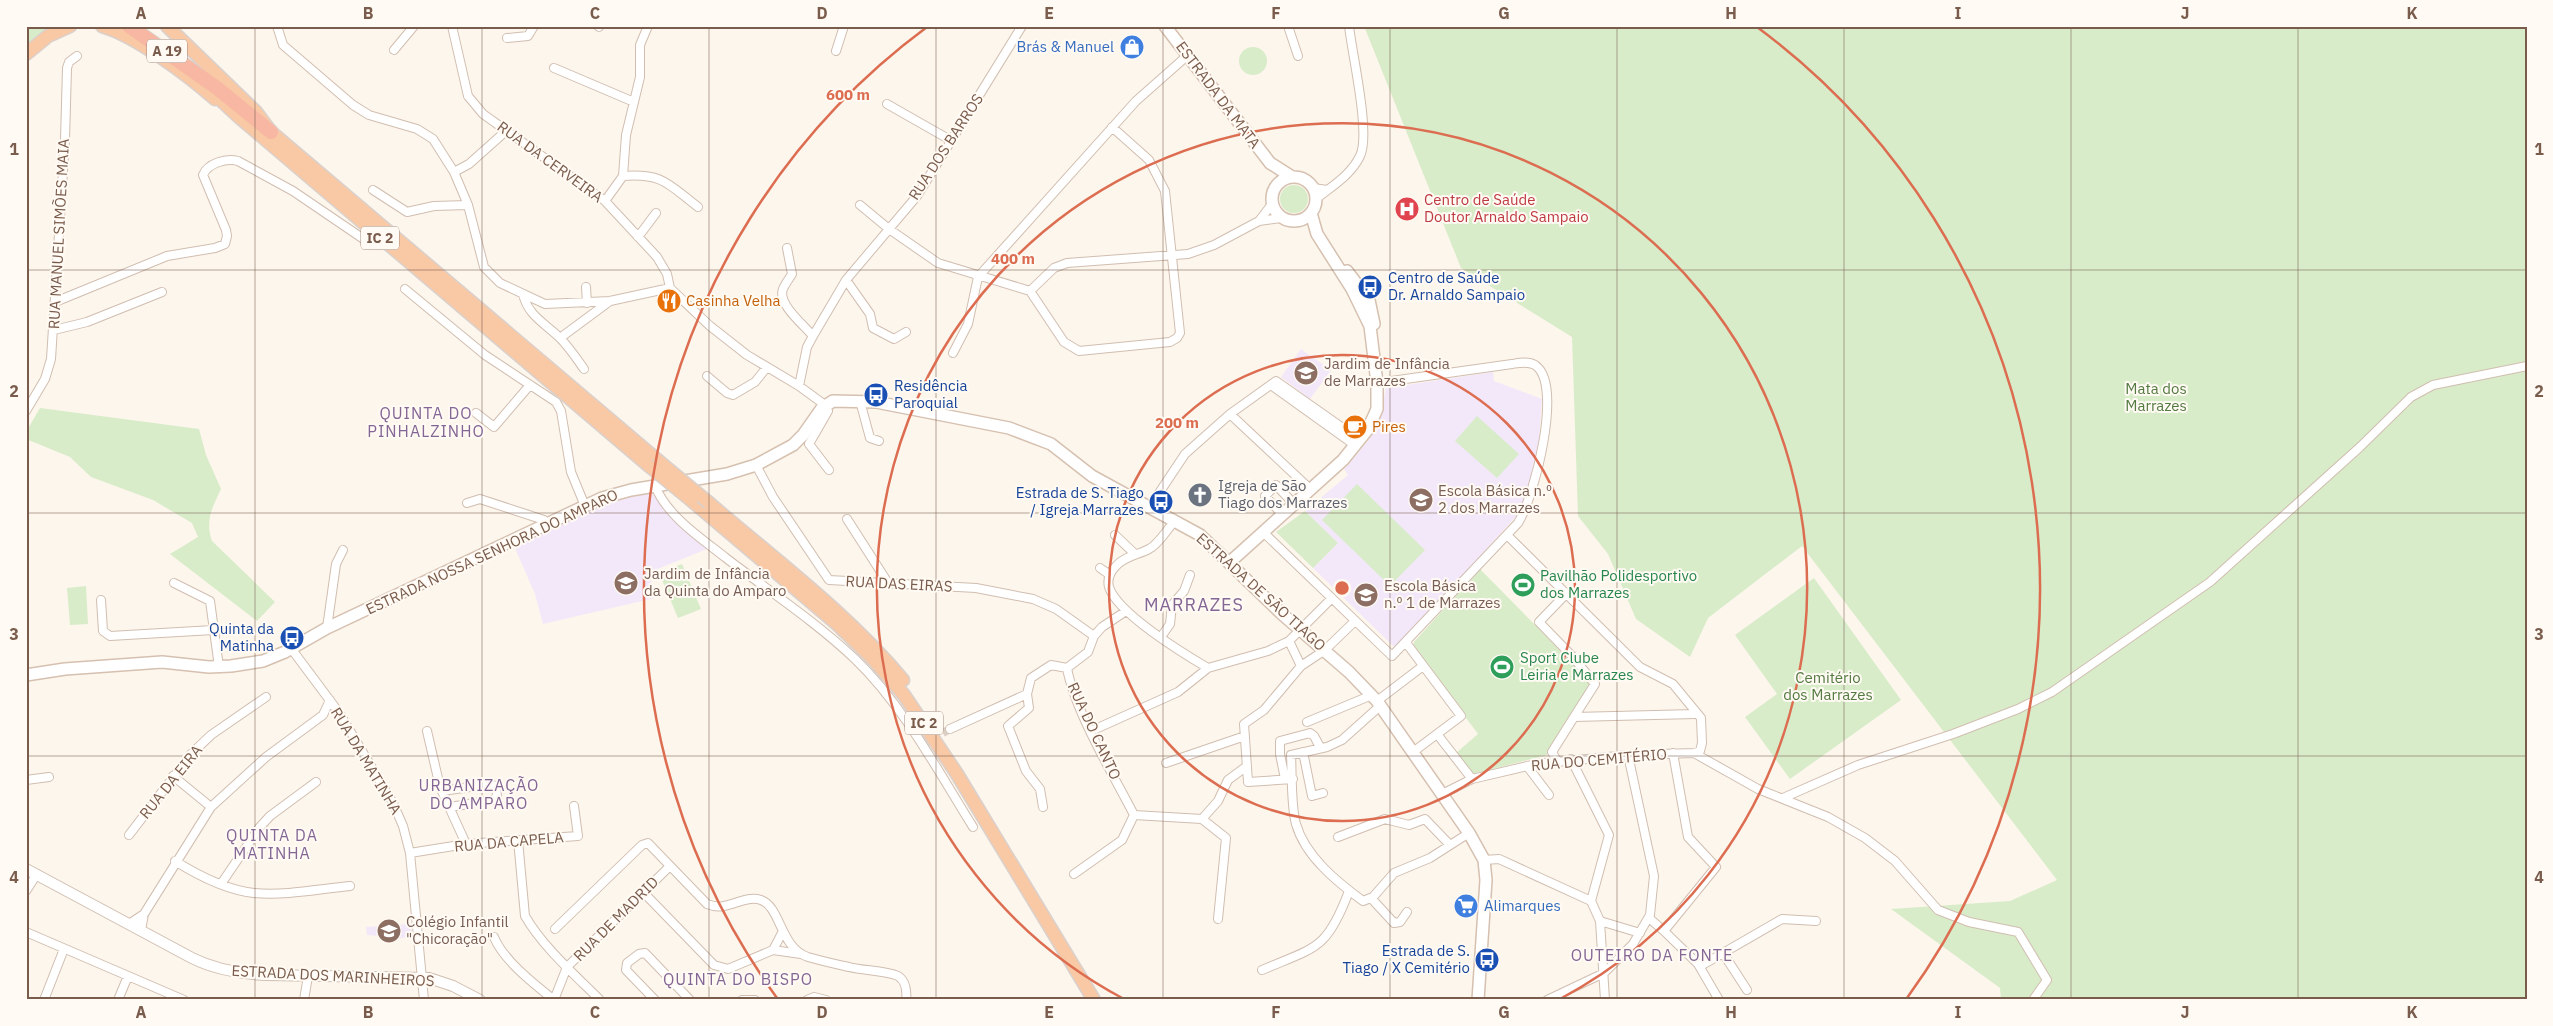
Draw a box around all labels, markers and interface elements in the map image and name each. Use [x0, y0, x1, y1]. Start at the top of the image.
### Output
text: A [136, 3, 147, 23]
text: B [363, 3, 374, 23]
text: C [590, 3, 600, 23]
text: D [816, 3, 828, 23]
text: E [1044, 3, 1054, 23]
text: F [1271, 3, 1281, 23]
text: G [1498, 3, 1510, 23]
text: H [1725, 3, 1737, 23]
text: I [1955, 3, 1962, 23]
text: J [2181, 3, 2189, 23]
text: K [2406, 3, 2418, 23]
shop icon: Brás & Manuel [1119, 34, 1145, 60]
place label: Brás & Manuel [1016, 37, 1114, 56]
street label: ESTRADA DA MATA [1172, 37, 1265, 152]
road number: A 19 [147, 40, 187, 62]
text: 600 m [826, 85, 870, 104]
street label: RUA DOS BARROS [904, 90, 987, 204]
street label: RUA DA CERVEIRA [494, 117, 607, 207]
street label: RUA MANUEL SIMÕES MAIA [44, 138, 73, 330]
text: 1 [9, 139, 19, 159]
text: 1 [2534, 139, 2544, 159]
place label: Centro de Saúde Doutor Arnaldo Sampaio [1424, 190, 1589, 226]
hospital icon: Centro de Saúde Doutor Arnaldo Sampaio [1394, 196, 1420, 222]
road number: IC 2 [361, 227, 399, 250]
text: 400 m [991, 249, 1035, 268]
place label: Centro de Saúde Dr. Arnaldo Sampaio [1388, 268, 1525, 304]
bus stop icon: Centro de Saúde Dr. Arnaldo Sampaio [1357, 274, 1383, 300]
restaurant icon: Casinha Velha [656, 288, 682, 314]
place label: Casinha Velha [686, 291, 781, 310]
place label: Jardim de Infância de Marrazes [1324, 354, 1450, 390]
school or university icon: Jardim de Infância de Marrazes [1293, 360, 1319, 386]
place label: Residência Paroquial [894, 376, 967, 412]
park label: Mata dos Marrazes [2125, 379, 2187, 415]
text: 2 [9, 381, 19, 401]
text: 2 [2534, 381, 2544, 401]
bus stop icon: Residência Paroquial [863, 382, 889, 408]
district label: QUINTA DO PINHALZINHO [367, 403, 485, 441]
text: 200 m [1155, 413, 1199, 432]
cafe icon: Pires [1342, 414, 1368, 440]
place label: Pires [1372, 417, 1406, 436]
place label: Igreja de São Tiago dos Marrazes [1218, 476, 1348, 512]
place label: Escola Básica n.º 2 dos Marrazes [1438, 481, 1552, 517]
church icon: Igreja de São Tiago dos Marrazes [1187, 482, 1213, 508]
place label: Estrada de S. Tiago / Igreja Marrazes [1016, 483, 1144, 519]
street label: ESTRADA NOSSA SENHORA DO AMPARO [363, 485, 621, 618]
school or university icon: Escola Básica n.º 2 dos Marrazes [1408, 487, 1434, 513]
bus stop icon: Estrada de S. Tiago / Igreja Marrazes [1148, 489, 1174, 515]
street label: ESTRADA DE SÃO TIAGO [1193, 528, 1330, 655]
place label: Jardim de Infância da Quinta do Amparo [644, 564, 786, 600]
place label: Pavilhão Polidesportivo dos Marrazes [1540, 566, 1697, 602]
school or university icon: Jardim de Infância da Quinta do Amparo [613, 570, 639, 596]
street label: RUA DAS EIRAS [845, 571, 953, 596]
sports icon: Pavilhão Polidesportivo dos Marrazes [1510, 572, 1536, 598]
place label: Escola Básica n.º 1 de Marrazes [1384, 576, 1501, 612]
centre of rings [1333, 579, 1351, 597]
school or university icon: Escola Básica n.º 1 de Marrazes [1353, 582, 1379, 608]
district label: MARRAZES [1144, 593, 1244, 616]
place label: Quinta da Matinha [209, 619, 274, 655]
text: 3 [9, 624, 19, 644]
text: 3 [2534, 624, 2544, 644]
bus stop icon: Quinta da Matinha [279, 625, 305, 651]
place label: Sport Clube Leiria e Marrazes [1520, 648, 1633, 684]
sports icon: Sport Clube Leiria e Marrazes [1489, 654, 1515, 680]
park label: Cemitério dos Marrazes [1783, 668, 1873, 704]
street label: RUA DO CANTO [1064, 679, 1125, 782]
street label: RUA DA MATINHA [327, 704, 406, 818]
road number: IC 2 [905, 711, 943, 734]
street label: RUA DA EIRA [135, 741, 206, 822]
street label: RUA DO CEMITÉRIO [1530, 744, 1668, 775]
district label: URBANIZAÇÃO DO AMPARO [419, 775, 539, 813]
district label: QUINTA DA MATINHA [226, 825, 318, 863]
street label: RUA DA CAPELA [453, 827, 565, 856]
text: 4 [9, 867, 19, 887]
text: 4 [2534, 867, 2544, 887]
street label: RUA DE MADRID [569, 872, 662, 965]
supermarket icon: Alimarques [1453, 893, 1479, 919]
place label: Alimarques [1484, 896, 1561, 915]
place label: Colégio Infantil "Chicoração" [406, 912, 509, 948]
school or university icon: Colégio Infantil "Chicoração" [376, 918, 402, 944]
place label: Estrada de S. Tiago / X Cemitério [1342, 941, 1470, 977]
district label: OUTEIRO DA FONTE [1571, 945, 1733, 965]
bus stop icon: Estrada de S. Tiago / X Cemitério [1474, 947, 1500, 973]
street label: ESTRADA DOS MARINHEIROS [231, 961, 435, 990]
district label: QUINTA DO BISPO [663, 969, 813, 989]
text: A [136, 1002, 147, 1022]
text: B [363, 1002, 374, 1022]
text: C [590, 1002, 600, 1022]
text: D [816, 1002, 828, 1022]
text: E [1044, 1002, 1054, 1022]
text: F [1271, 1002, 1281, 1022]
text: G [1498, 1002, 1510, 1022]
text: H [1725, 1002, 1737, 1022]
text: I [1955, 1002, 1962, 1022]
text: J [2181, 1002, 2189, 1022]
text: K [2406, 1002, 2418, 1022]

